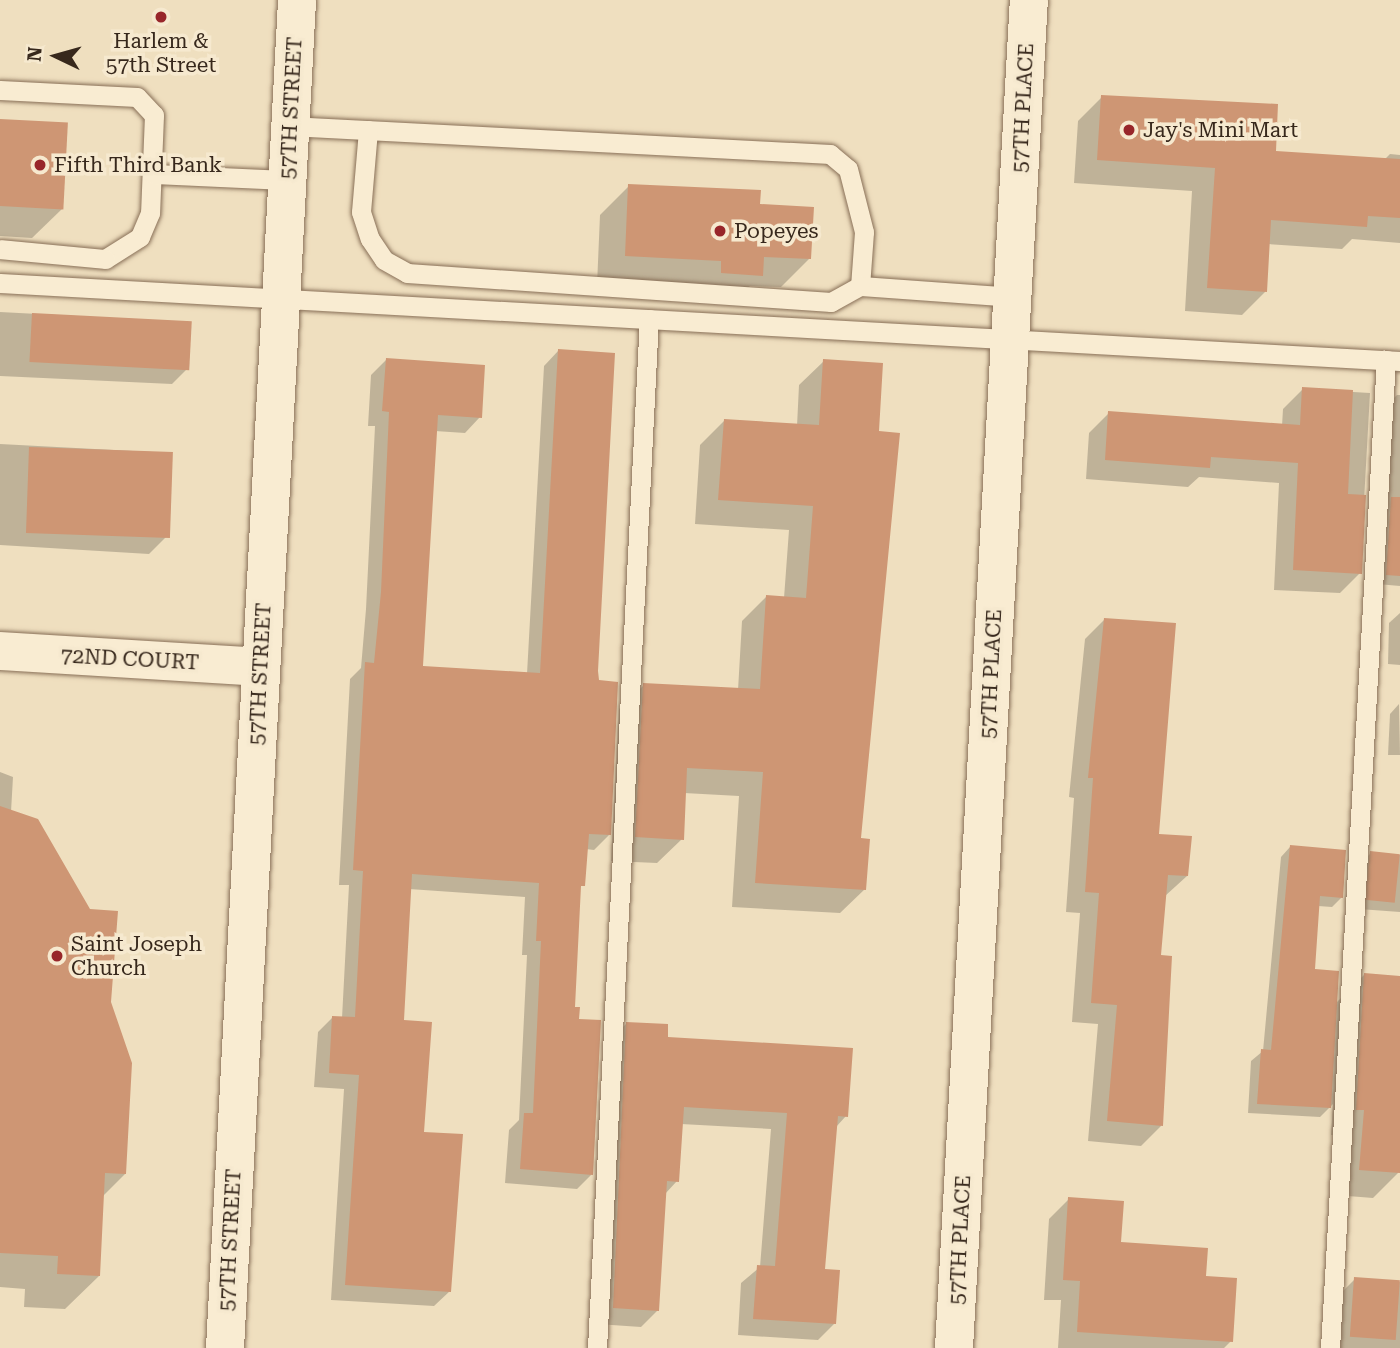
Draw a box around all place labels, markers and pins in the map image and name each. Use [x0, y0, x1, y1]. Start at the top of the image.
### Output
marker: Harlem & 57th Street [153, 9, 169, 25]
place label: Harlem & 57th Street [106, 28, 216, 78]
place label: Jay's Mini Mart [1143, 117, 1298, 143]
marker: Jay's Mini Mart [1121, 122, 1137, 138]
place label: Fifth Third Bank [54, 152, 222, 178]
marker: Fifth Third Bank [32, 157, 48, 173]
place label: Popeyes [734, 218, 818, 244]
marker: Popeyes [712, 223, 728, 239]
place label: Saint Joseph Church [71, 931, 202, 981]
marker: Saint Joseph Church [49, 948, 65, 964]

